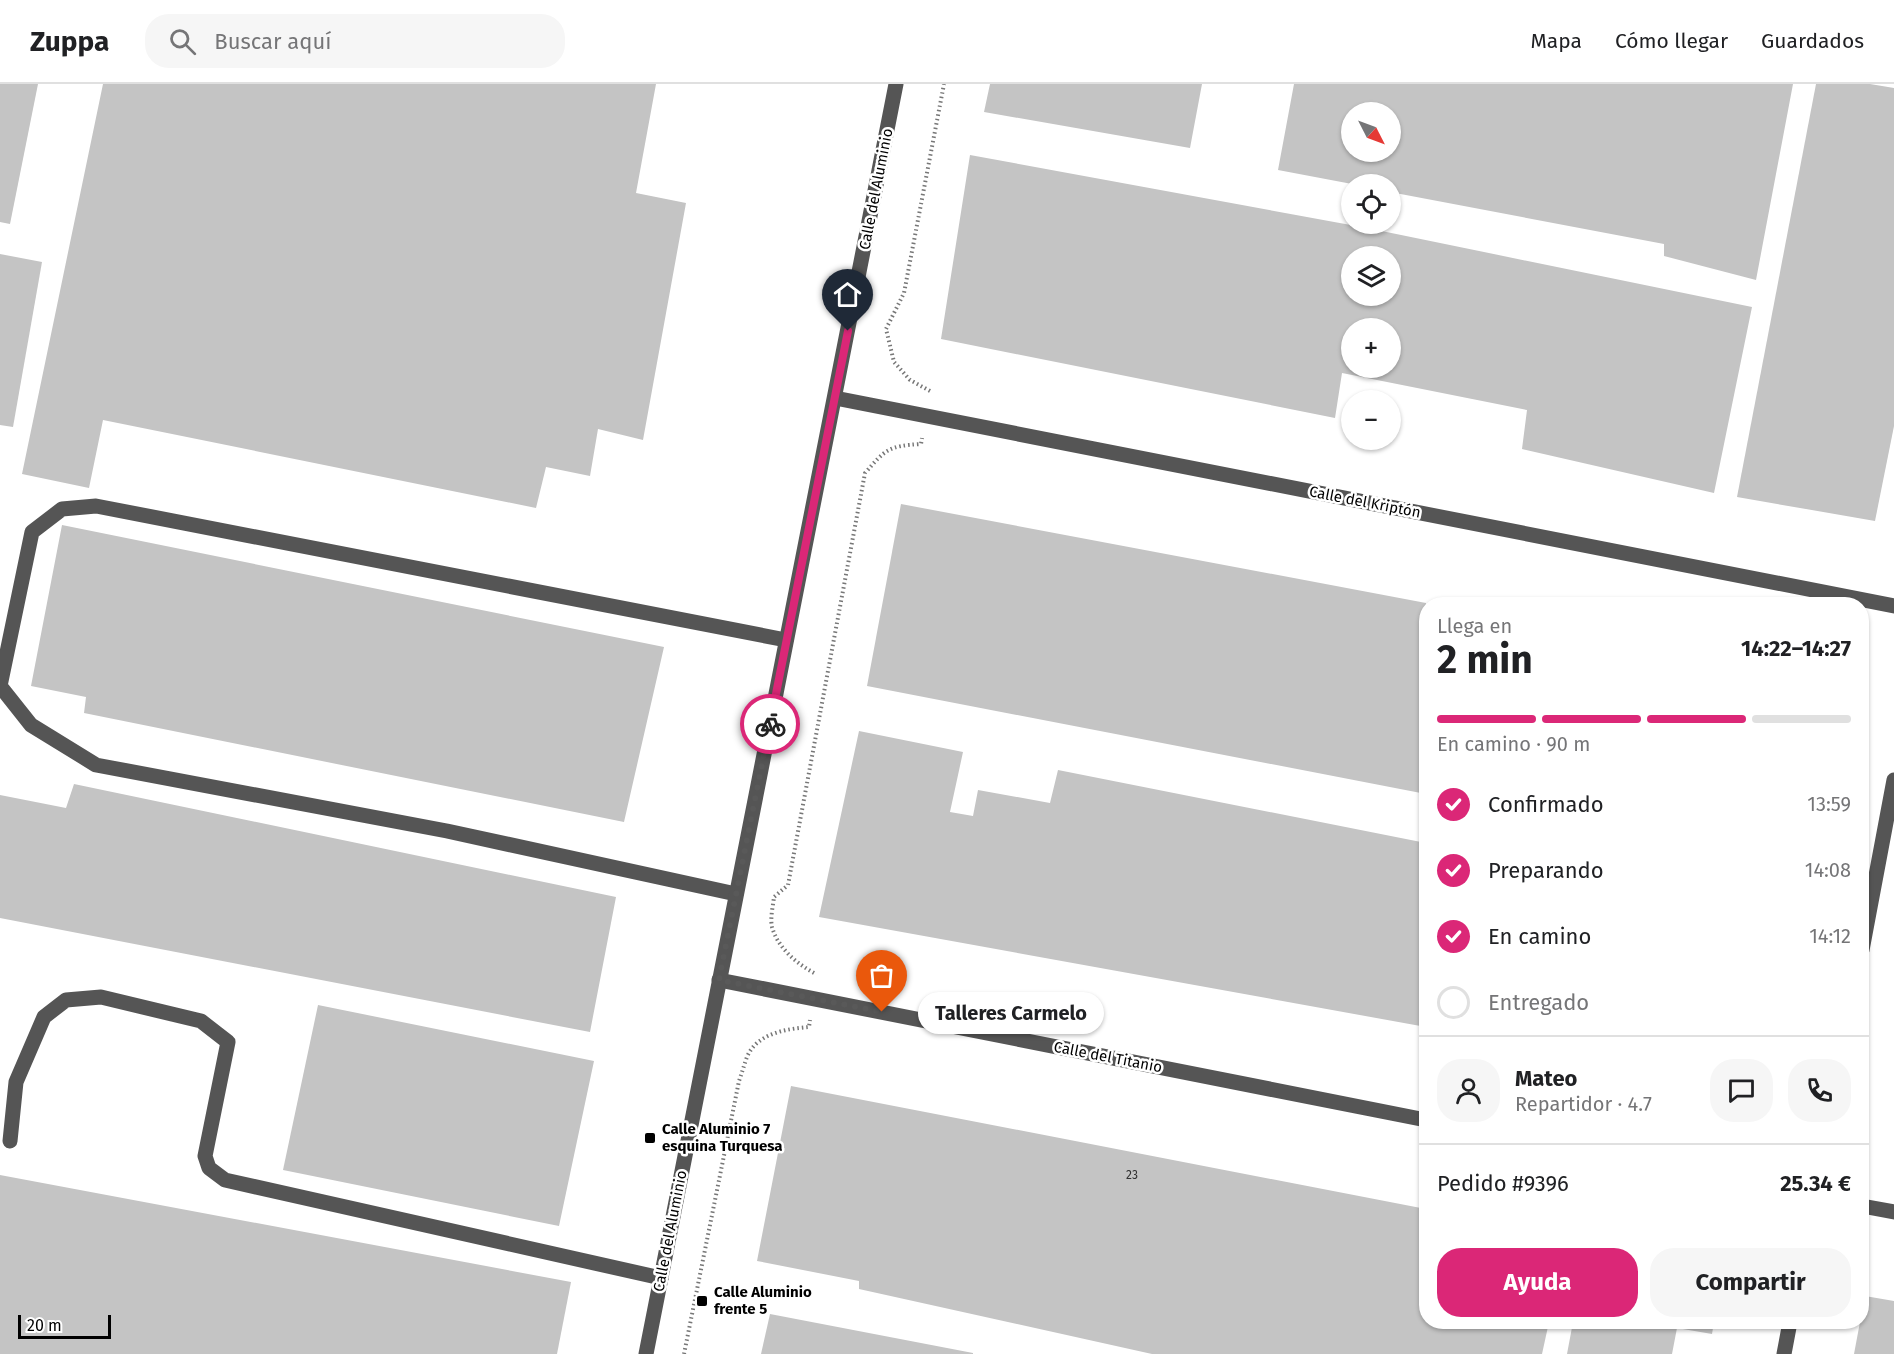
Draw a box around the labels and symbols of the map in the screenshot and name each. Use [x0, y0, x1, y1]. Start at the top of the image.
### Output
north arrow [1341, 102, 1401, 162]
street label: Calle del Aluminio [855, 127, 897, 251]
pin [822, 269, 873, 331]
street label: Calle del Kriptón [1308, 482, 1422, 522]
courier [740, 694, 800, 754]
pin [856, 950, 907, 1012]
callout: Talleres Carmelo [918, 991, 1104, 1033]
street label: Calle del Titanio [1052, 1038, 1164, 1076]
place label: Calle Aluminio 7 esquina Turquesa [662, 1120, 783, 1155]
marker: Calle Aluminio 7 esquina Turquesa [643, 1131, 657, 1145]
house number: 23 [1126, 1168, 1138, 1182]
street label: Calle del Aluminio [649, 1169, 691, 1293]
place label: Calle Aluminio frente 5 [714, 1283, 812, 1318]
marker: Calle Aluminio frente 5 [695, 1294, 709, 1308]
scale bar [18, 1312, 111, 1340]

